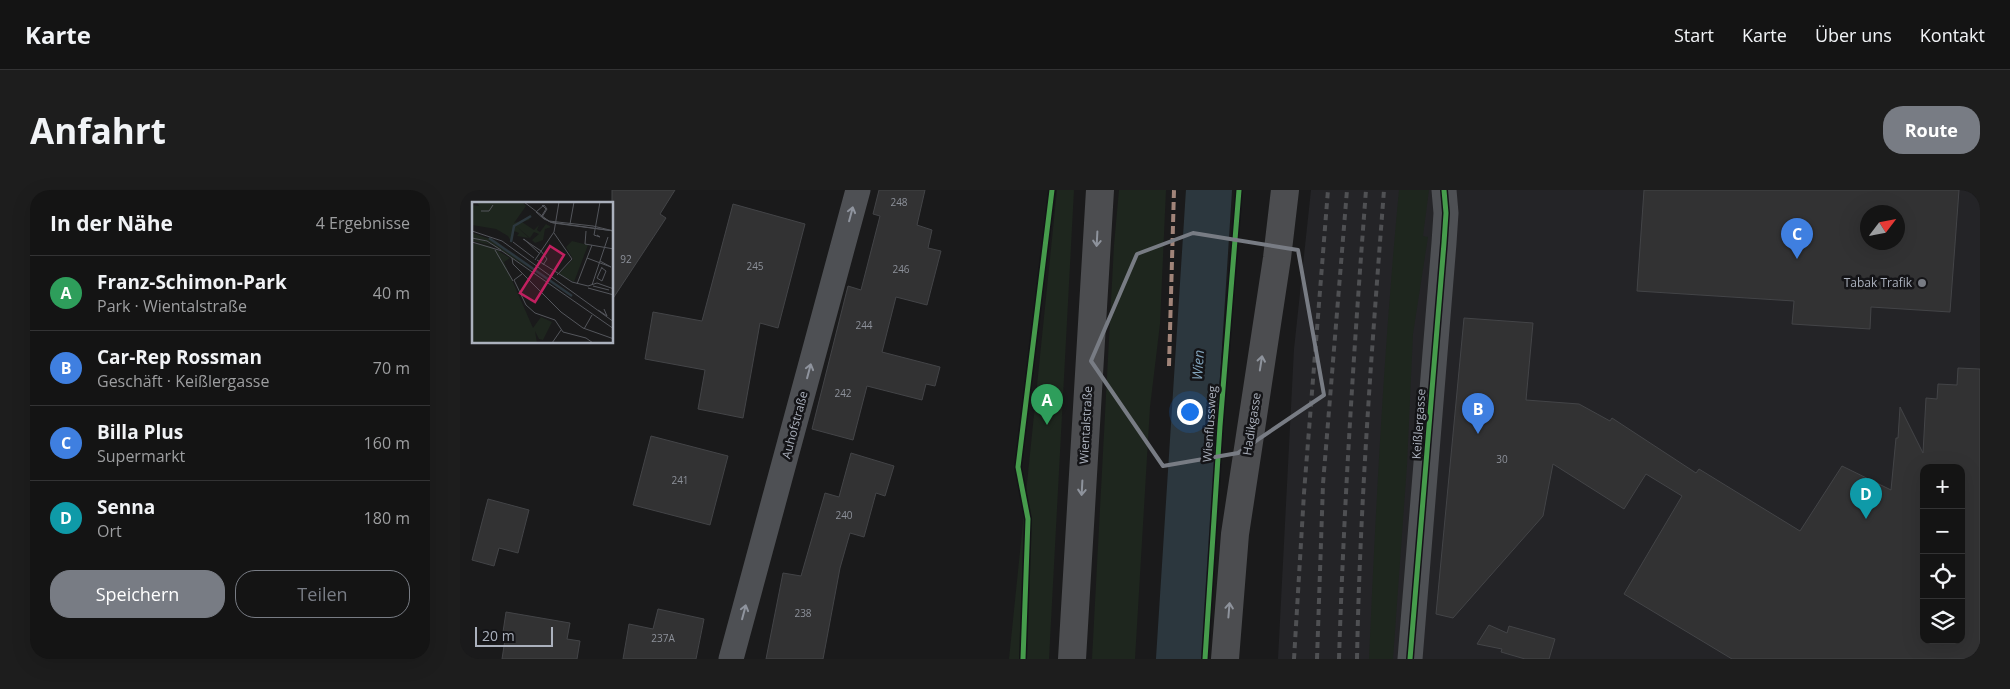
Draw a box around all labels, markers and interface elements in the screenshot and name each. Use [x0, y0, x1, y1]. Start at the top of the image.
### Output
text: Karte [25, 18, 91, 51]
text: Start [1674, 23, 1714, 47]
text: Karte [1742, 23, 1787, 47]
text: Über uns [1815, 23, 1892, 47]
text: Kontakt [1920, 23, 1985, 47]
button: Route [1883, 106, 1980, 154]
text: Anfahrt [30, 107, 166, 154]
house number: 248 [890, 195, 908, 209]
inset map [472, 202, 614, 344]
north arrow [1860, 205, 1905, 250]
one-way arrow [847, 206, 857, 222]
text: In der Nähe [50, 209, 173, 237]
text: 4 Ergebnisse [316, 212, 410, 234]
pin: C [1781, 218, 1813, 259]
one-way arrow [1092, 230, 1101, 246]
house number: 92 [620, 252, 632, 266]
house number: 245 [746, 259, 764, 273]
house number: 246 [892, 262, 910, 276]
text: Franz-Schimon-Park [97, 269, 287, 295]
place label: Tabak Trafik [1844, 274, 1913, 291]
marker: Tabak Trafik [1916, 277, 1928, 289]
text: A [60, 282, 72, 304]
text: 40 m [373, 282, 410, 304]
text: Park · Wientalstraße [97, 295, 247, 317]
house number: 244 [855, 318, 873, 332]
text: Car-Rep Rossman [97, 344, 262, 370]
water label: Wien [1187, 349, 1208, 381]
one-way arrow [1256, 355, 1266, 371]
text: B [61, 357, 71, 379]
text: 70 m [373, 357, 410, 379]
one-way arrow [805, 363, 814, 379]
text: Geschäft · Keißlergasse [97, 370, 269, 392]
pin: A [1031, 384, 1063, 425]
street label: Wientalstraße [1075, 385, 1096, 464]
street label: Wienflussweg [1198, 385, 1221, 463]
house number: 242 [834, 386, 852, 400]
street label: Keißlergasse [1408, 388, 1429, 460]
street label: Auhofstraße [777, 389, 812, 461]
street label: Hadikgasse [1238, 391, 1265, 457]
pin: B [1462, 393, 1494, 434]
your location [1177, 399, 1203, 425]
text: Billa Plus [97, 419, 183, 445]
text: C [61, 432, 71, 454]
text: 160 m [364, 432, 410, 454]
text: Supermarkt [97, 445, 185, 467]
house number: 30 [1496, 452, 1508, 466]
map controls [1920, 464, 1965, 644]
button: + [1920, 464, 1965, 509]
house number: 241 [671, 473, 689, 487]
pin: D [1850, 478, 1882, 519]
one-way arrow [1078, 480, 1087, 496]
text: Senna [97, 494, 155, 520]
text: D [60, 507, 72, 529]
text: 180 m [364, 507, 410, 529]
house number: 240 [835, 508, 853, 522]
button: − [1920, 509, 1965, 554]
text: Ort [97, 520, 122, 542]
button: locate [1920, 554, 1965, 599]
button: Speichern [50, 570, 225, 618]
button: Teilen [235, 570, 410, 618]
button: layers [1920, 599, 1965, 644]
one-way arrow [1224, 603, 1233, 619]
one-way arrow [740, 604, 749, 620]
house number: 238 [794, 606, 812, 620]
scale bar [475, 624, 552, 647]
text: 20 m [482, 626, 515, 645]
house number: 237A [651, 631, 675, 645]

